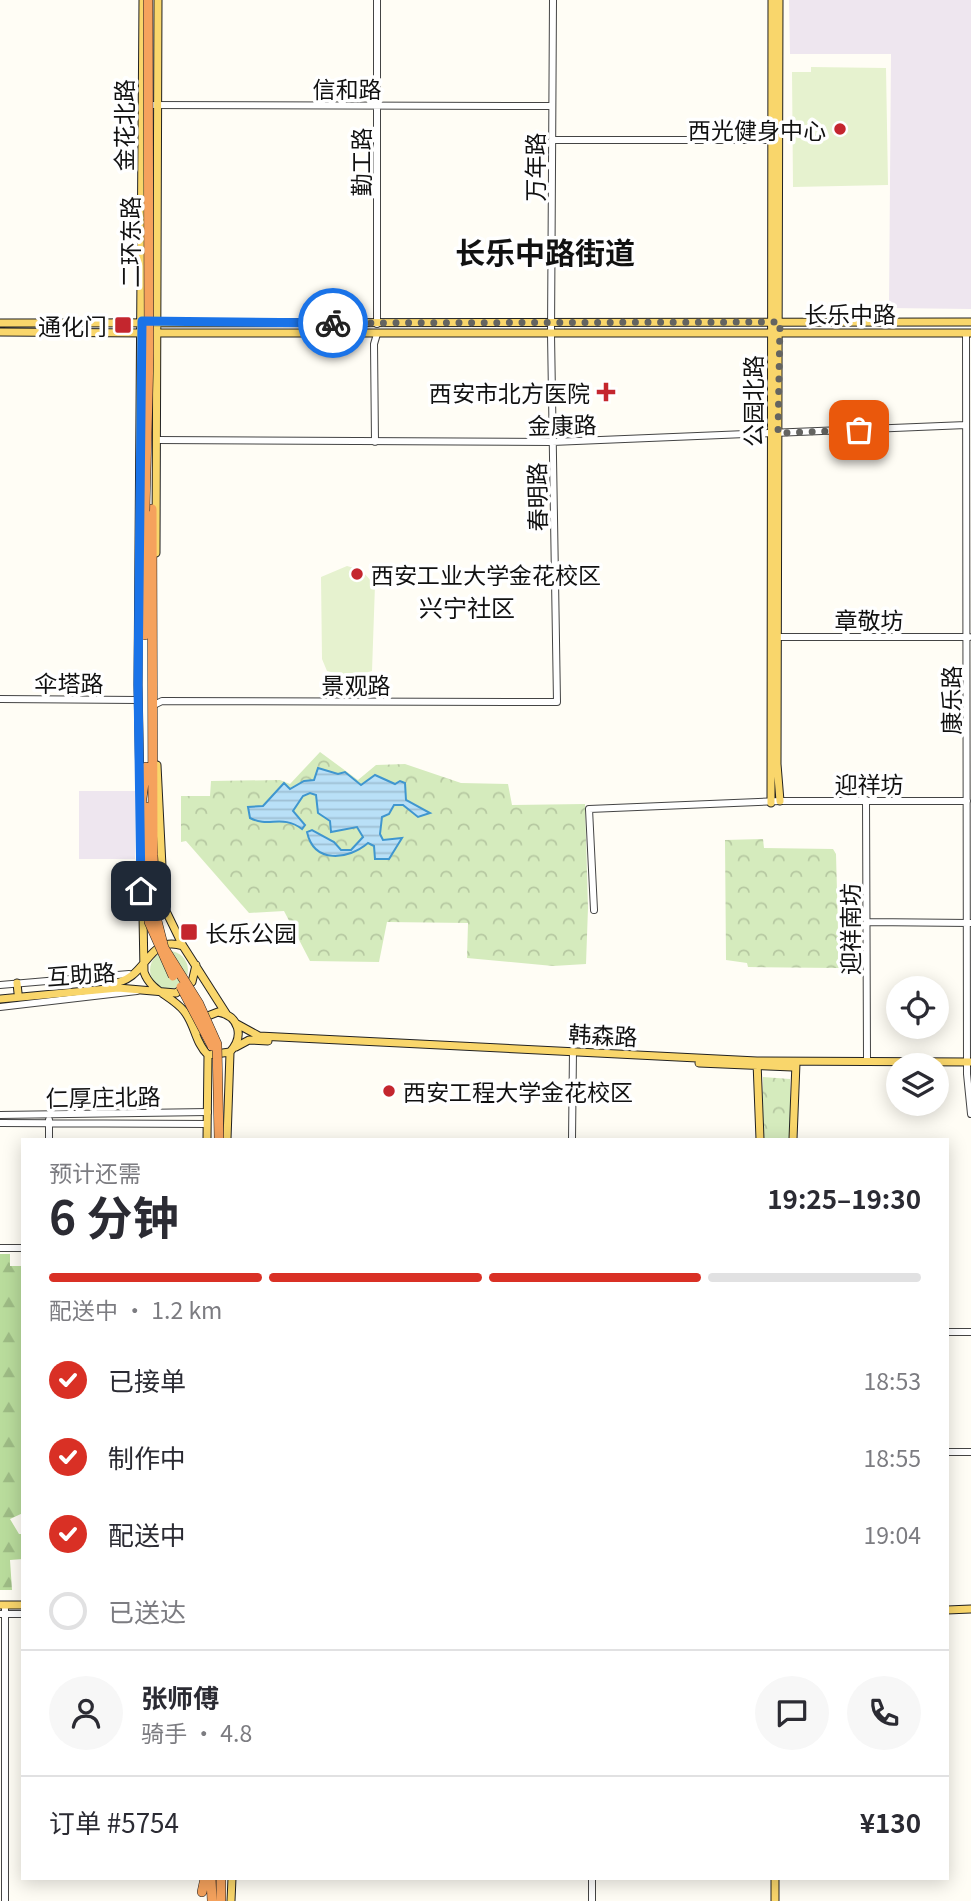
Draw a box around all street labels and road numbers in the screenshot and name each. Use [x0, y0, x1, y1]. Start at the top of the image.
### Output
street label: 信和路 [313, 71, 382, 105]
street label: 金花北路 [106, 79, 140, 171]
street label: 勤工路 [343, 128, 377, 197]
street label: 万年路 [517, 133, 551, 202]
street label: 二环东路 [112, 196, 146, 288]
street label: 长乐中路 [804, 296, 896, 330]
street label: 公园北路 [735, 355, 769, 447]
street label: 金康路 [527, 406, 597, 442]
street label: 春明路 [518, 462, 554, 532]
street label: 章敬坊 [835, 602, 904, 636]
street label: 伞塔路 [35, 665, 104, 699]
street label: 康乐路 [933, 666, 967, 735]
street label: 景观路 [322, 667, 391, 701]
street label: 迎祥坊 [835, 766, 904, 800]
street label: 迎祥南坊 [832, 883, 866, 975]
street label: 互助路 [45, 954, 117, 992]
street label: 韩森路 [568, 1015, 638, 1053]
street label: 仁厚庄北路 [45, 1078, 161, 1114]

